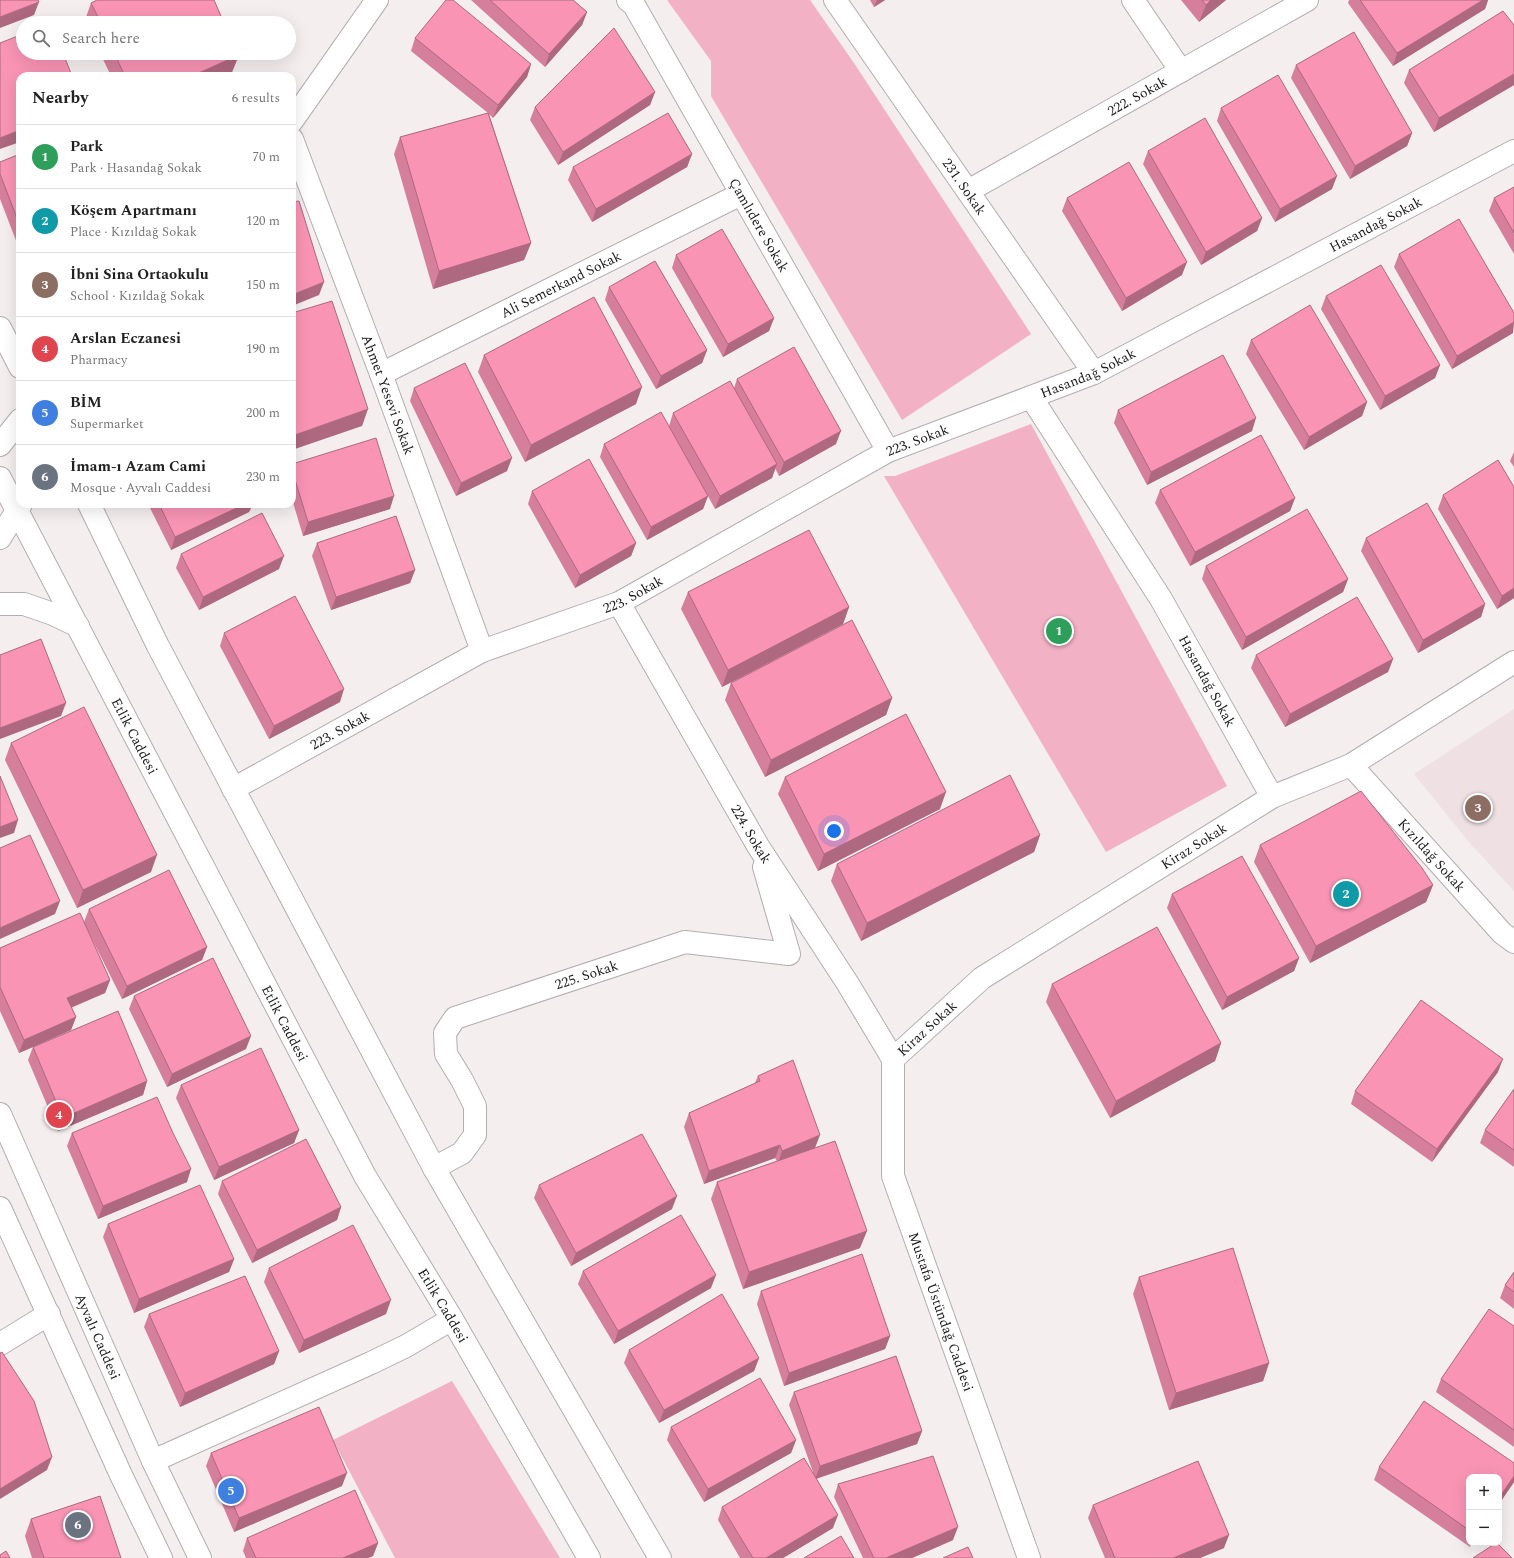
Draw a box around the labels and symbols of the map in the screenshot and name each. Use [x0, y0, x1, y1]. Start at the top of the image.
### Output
street label: 222. Sokak [1103, 70, 1171, 121]
street label: 231. Sokak [937, 154, 992, 219]
street label: Çamlıdere Sokak [724, 174, 795, 276]
street label: Hasandağ Sokak [1325, 191, 1426, 257]
street label: Ali Semerkand Sokak [497, 245, 625, 323]
street label: Ahmet Yesevi Sokak [356, 331, 420, 458]
street label: Hasandağ Sokak [1037, 342, 1139, 403]
street label: 223. Sokak [883, 419, 952, 461]
street label: 223. Sokak [600, 570, 667, 618]
pin: 1 [1046, 616, 1072, 646]
street label: Hasandağ Sokak [1173, 631, 1241, 731]
street label: Etlik Caddesi [106, 694, 164, 778]
street label: 223. Sokak [306, 705, 374, 755]
pin: 3 [1465, 793, 1491, 823]
street label: 224. Sokak [726, 800, 777, 868]
street label: Kızıldağ Sokak [1393, 813, 1471, 897]
street label: Kiraz Sokak [1156, 817, 1231, 875]
your location [824, 821, 844, 841]
pin: 2 [1333, 879, 1359, 909]
street label: 225. Sokak [552, 954, 621, 995]
street label: Etlik Caddesi [256, 981, 314, 1065]
street label: Kiraz Sokak [892, 995, 962, 1061]
pin: 4 [46, 1100, 72, 1130]
street label: Mustafa Üstündağ Caddesi [903, 1229, 979, 1394]
street label: Etlik Caddesi [413, 1264, 474, 1347]
street label: Ayvalı Caddesi [70, 1290, 126, 1383]
pin: 5 [218, 1476, 244, 1506]
pin: 6 [65, 1510, 91, 1540]

